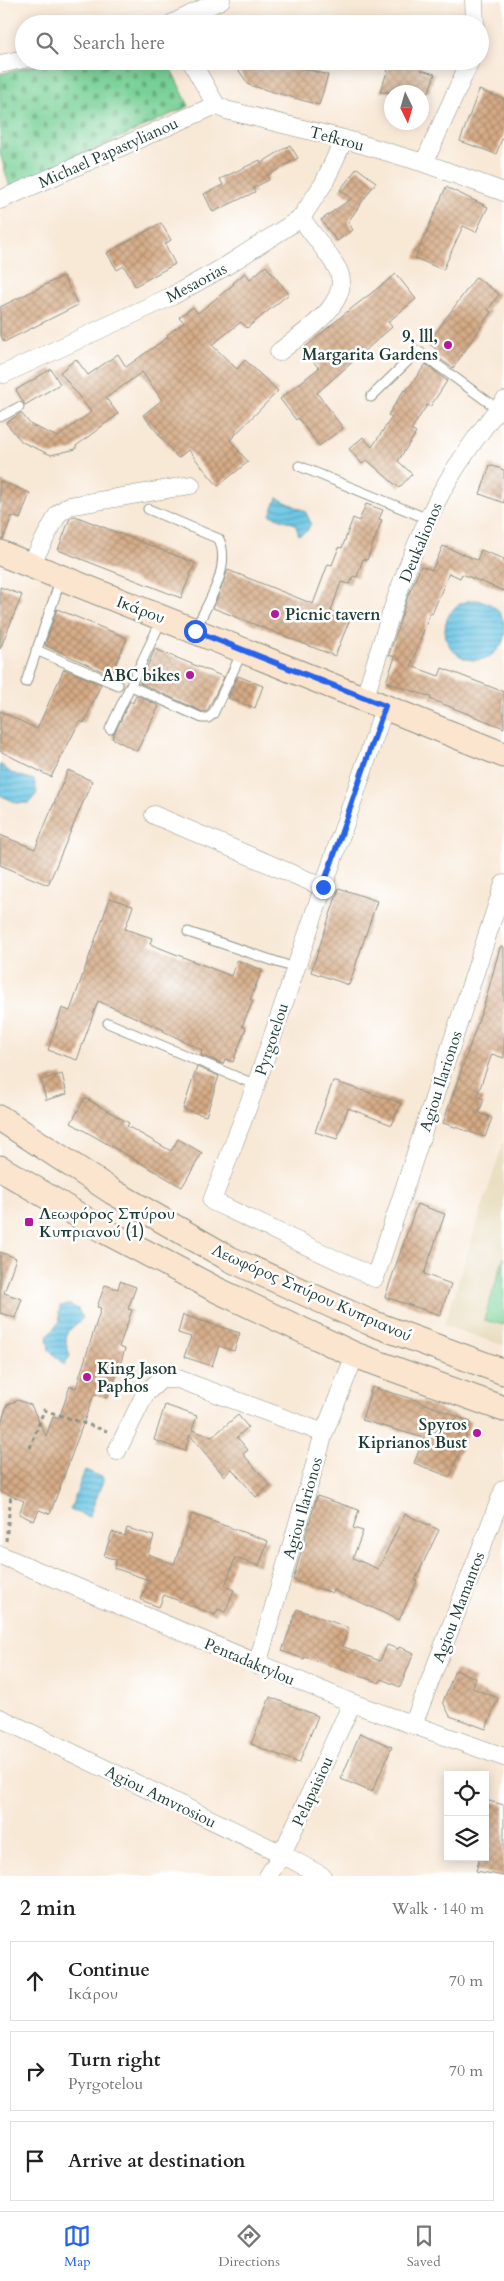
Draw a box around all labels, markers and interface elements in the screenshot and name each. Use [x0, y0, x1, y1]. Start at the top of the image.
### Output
search box [15, 15, 489, 70]
icon: search [33, 29, 61, 57]
text: Search here [73, 30, 165, 56]
north arrow [384, 85, 429, 130]
street label: Michael Papastylianou [35, 112, 182, 194]
street label: Tefkrou [307, 121, 367, 157]
street label: Mesaorias [162, 258, 231, 308]
place label: 9, lll, Margarita Gardens [302, 326, 438, 366]
marker: 9, lll, Margarita Gardens [442, 339, 454, 351]
street label: Deukalionos [394, 499, 448, 586]
street label: Ικάρου [113, 591, 168, 629]
place label: Picnic tavern [285, 604, 381, 626]
marker: Picnic tavern [269, 608, 281, 620]
route start [184, 620, 207, 643]
place label: ABC bikes [102, 665, 180, 687]
marker: ABC bikes [184, 669, 196, 681]
route end [312, 876, 335, 899]
street label: Pyrgotelou [250, 1000, 294, 1078]
street label: Agiou Ilarionos [414, 1028, 468, 1135]
place label: Λεωφόρος Σπύρου Κυπριανού (1) [39, 1203, 175, 1243]
marker: Λεωφόρος Σπύρου Κυπριανού (1) [23, 1216, 35, 1228]
street label: Λεωφόρος Σπύρου Κυπριανού [208, 1239, 415, 1347]
place label: King Jason Paphos [97, 1358, 178, 1398]
marker: King Jason Paphos [81, 1371, 93, 1383]
place label: Spyros Kiprianos Bust [358, 1414, 467, 1454]
marker: Spyros Kiprianos Bust [471, 1427, 483, 1439]
street label: Agiou Ilarionos [278, 1455, 328, 1562]
street label: Agiou Mamantos [428, 1549, 490, 1666]
street label: Pentadaktylou [201, 1633, 299, 1691]
street label: Pelapaisiou [287, 1753, 339, 1830]
street label: Agiou Amvrosiou [101, 1760, 220, 1833]
map controls [444, 1771, 489, 1861]
button: locate [444, 1771, 489, 1816]
button: layers [444, 1816, 489, 1861]
text: 2 min [20, 1894, 76, 1923]
text: Walk · 140 m [392, 1898, 484, 1920]
text: Continue [68, 1957, 150, 1983]
icon: ahead [21, 1967, 49, 1995]
text: 70 m [449, 1970, 483, 1992]
text: Ικάρου [68, 1983, 118, 2005]
text: Turn right [68, 2047, 160, 2073]
icon: right [21, 2057, 49, 2085]
text: 70 m [449, 2060, 483, 2082]
text: Pyrgotelou [68, 2073, 143, 2095]
icon: arrive [21, 2147, 49, 2175]
text: Arrive at destination [68, 2148, 245, 2174]
tab: Map [63, 2222, 91, 2271]
tab: Directions [218, 2222, 280, 2271]
tab: Saved [407, 2222, 441, 2271]

